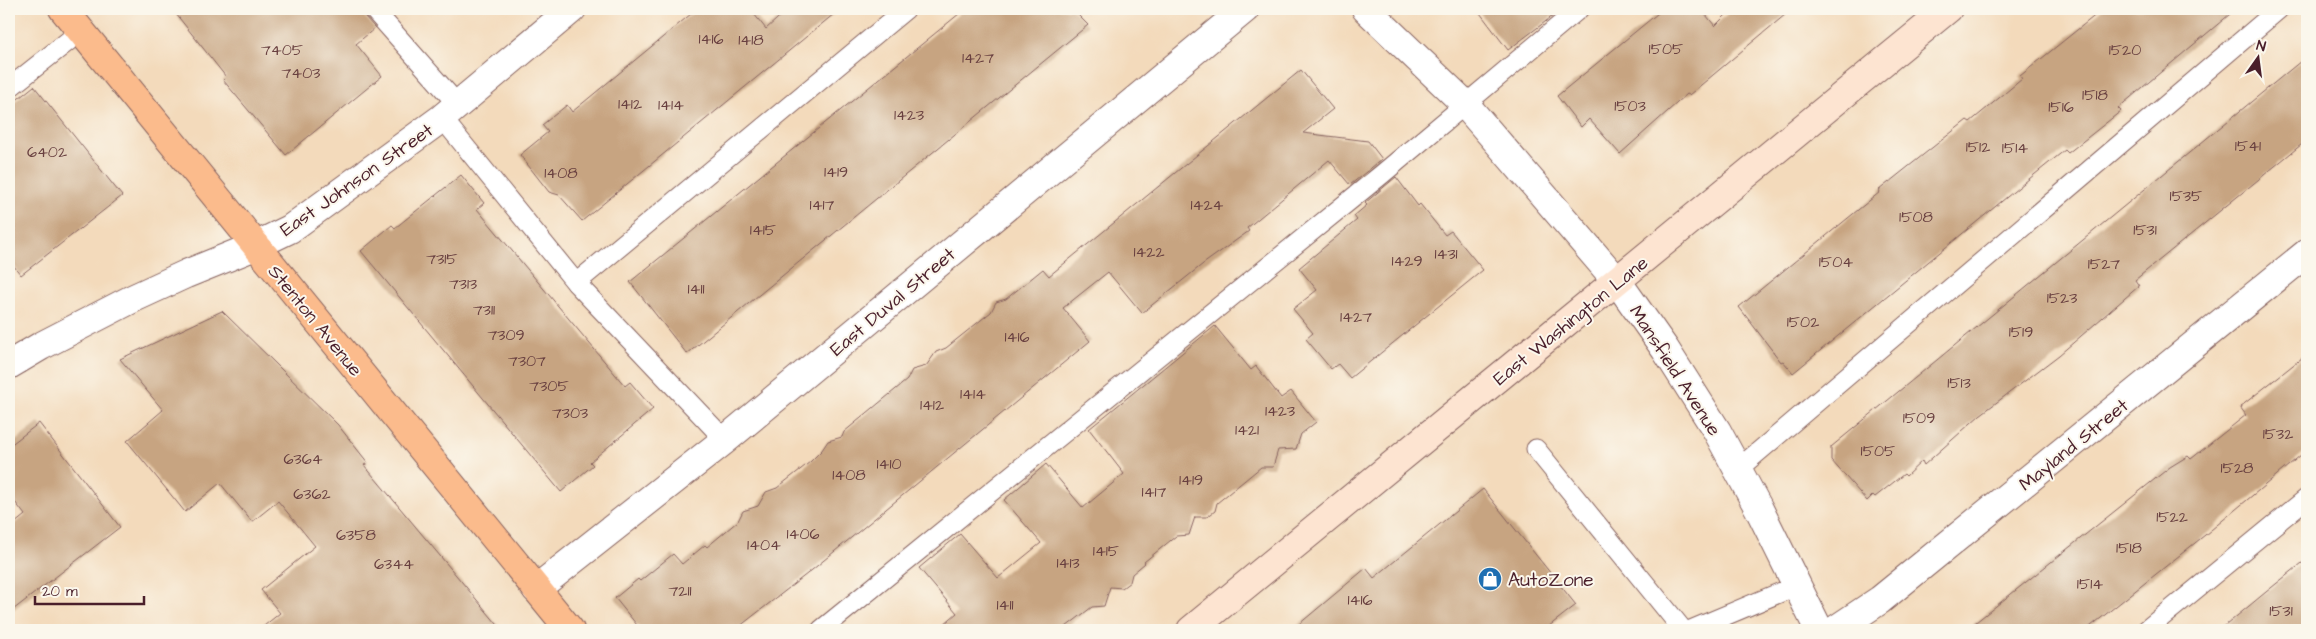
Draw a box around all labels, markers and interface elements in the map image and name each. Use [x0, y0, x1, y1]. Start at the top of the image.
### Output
house number: 1416 [698, 28, 724, 50]
house number: 1418 [738, 29, 764, 51]
north arrow [2234, 32, 2284, 82]
text: N [2254, 36, 2268, 57]
house number: 1505 [1649, 38, 1684, 60]
house number: 7405 [261, 39, 304, 61]
house number: 1520 [2109, 39, 2141, 61]
house number: 1427 [962, 47, 994, 69]
house number: 7403 [282, 62, 320, 84]
house number: 1518 [2082, 84, 2108, 106]
house number: 1412 [618, 93, 642, 115]
house number: 1414 [658, 94, 684, 116]
house number: 1503 [1614, 95, 1646, 117]
house number: 1516 [2048, 96, 2074, 118]
house number: 1423 [894, 104, 924, 126]
street label: East Johnson Street [275, 117, 439, 243]
house number: 1541 [2235, 135, 2261, 157]
house number: 1512 [1966, 136, 1990, 158]
house number: 1514 [2002, 137, 2028, 159]
house number: 6402 [27, 141, 67, 163]
house number: 1419 [824, 161, 848, 183]
house number: 1408 [544, 162, 578, 184]
house number: 1535 [2170, 185, 2203, 207]
house number: 1417 [810, 194, 835, 216]
house number: 1424 [1191, 194, 1224, 216]
house number: 1508 [1899, 206, 1933, 228]
house number: 1415 [750, 219, 777, 241]
house number: 1531 [2133, 219, 2157, 241]
street label: East Duval Street [824, 241, 962, 363]
house number: 1422 [1133, 241, 1165, 263]
house number: 1431 [1434, 243, 1458, 265]
house number: 7315 [426, 248, 458, 270]
house number: 1429 [1391, 250, 1423, 272]
street label: East Washington Lane [1488, 250, 1655, 393]
house number: 1504 [1819, 251, 1853, 273]
house number: 1527 [2088, 253, 2120, 275]
street label: Stenton Avenue [261, 259, 368, 383]
house number: 7313 [449, 273, 477, 295]
house number: 1411 [687, 278, 705, 300]
house number: 1523 [2047, 287, 2077, 309]
house number: 7311 [473, 299, 495, 321]
street label: Mansfield Avenue [1622, 300, 1727, 441]
house number: 1427 [1340, 306, 1372, 328]
house number: 1502 [1787, 311, 1819, 333]
house number: 1519 [2009, 321, 2033, 343]
house number: 7309 [487, 324, 525, 346]
house number: 1416 [1004, 326, 1030, 348]
house number: 7307 [508, 350, 546, 372]
house number: 1513 [1947, 372, 1971, 394]
house number: 7305 [529, 375, 569, 397]
house number: 1414 [960, 383, 986, 405]
street label: Mayland Street [2013, 392, 2135, 499]
house number: 1412 [920, 394, 944, 416]
house number: 1423 [1265, 400, 1295, 422]
house number: 7303 [552, 402, 588, 424]
house number: 1509 [1903, 407, 1935, 429]
house number: 1421 [1235, 419, 1259, 441]
house number: 1532 [2263, 423, 2293, 445]
house number: 1505 [1861, 440, 1896, 462]
house number: 6364 [283, 448, 323, 470]
house number: 1410 [876, 453, 902, 475]
house number: 1528 [2221, 457, 2253, 479]
house number: 1408 [832, 464, 866, 486]
house number: 1419 [1179, 469, 1203, 491]
house number: 1417 [1142, 481, 1167, 503]
house number: 6362 [293, 483, 331, 505]
house number: 1522 [2156, 506, 2188, 528]
house number: 1406 [786, 523, 820, 545]
house number: 6358 [336, 524, 376, 546]
house number: 1404 [747, 534, 781, 556]
house number: 1518 [2116, 537, 2142, 559]
house number: 1415 [1093, 540, 1120, 562]
house number: 1413 [1056, 552, 1080, 574]
house number: 6344 [374, 553, 414, 575]
shop icon: AutoZone [1477, 566, 1503, 592]
place label: AutoZone [1508, 567, 1594, 594]
house number: 1514 [2077, 573, 2103, 595]
scale bar [35, 574, 144, 606]
house number: 7211 [668, 580, 692, 602]
text: 20 m [42, 581, 78, 602]
house number: 1416 [1347, 589, 1373, 611]
house number: 1411 [996, 594, 1014, 616]
house number: 1531 [2269, 600, 2293, 622]

